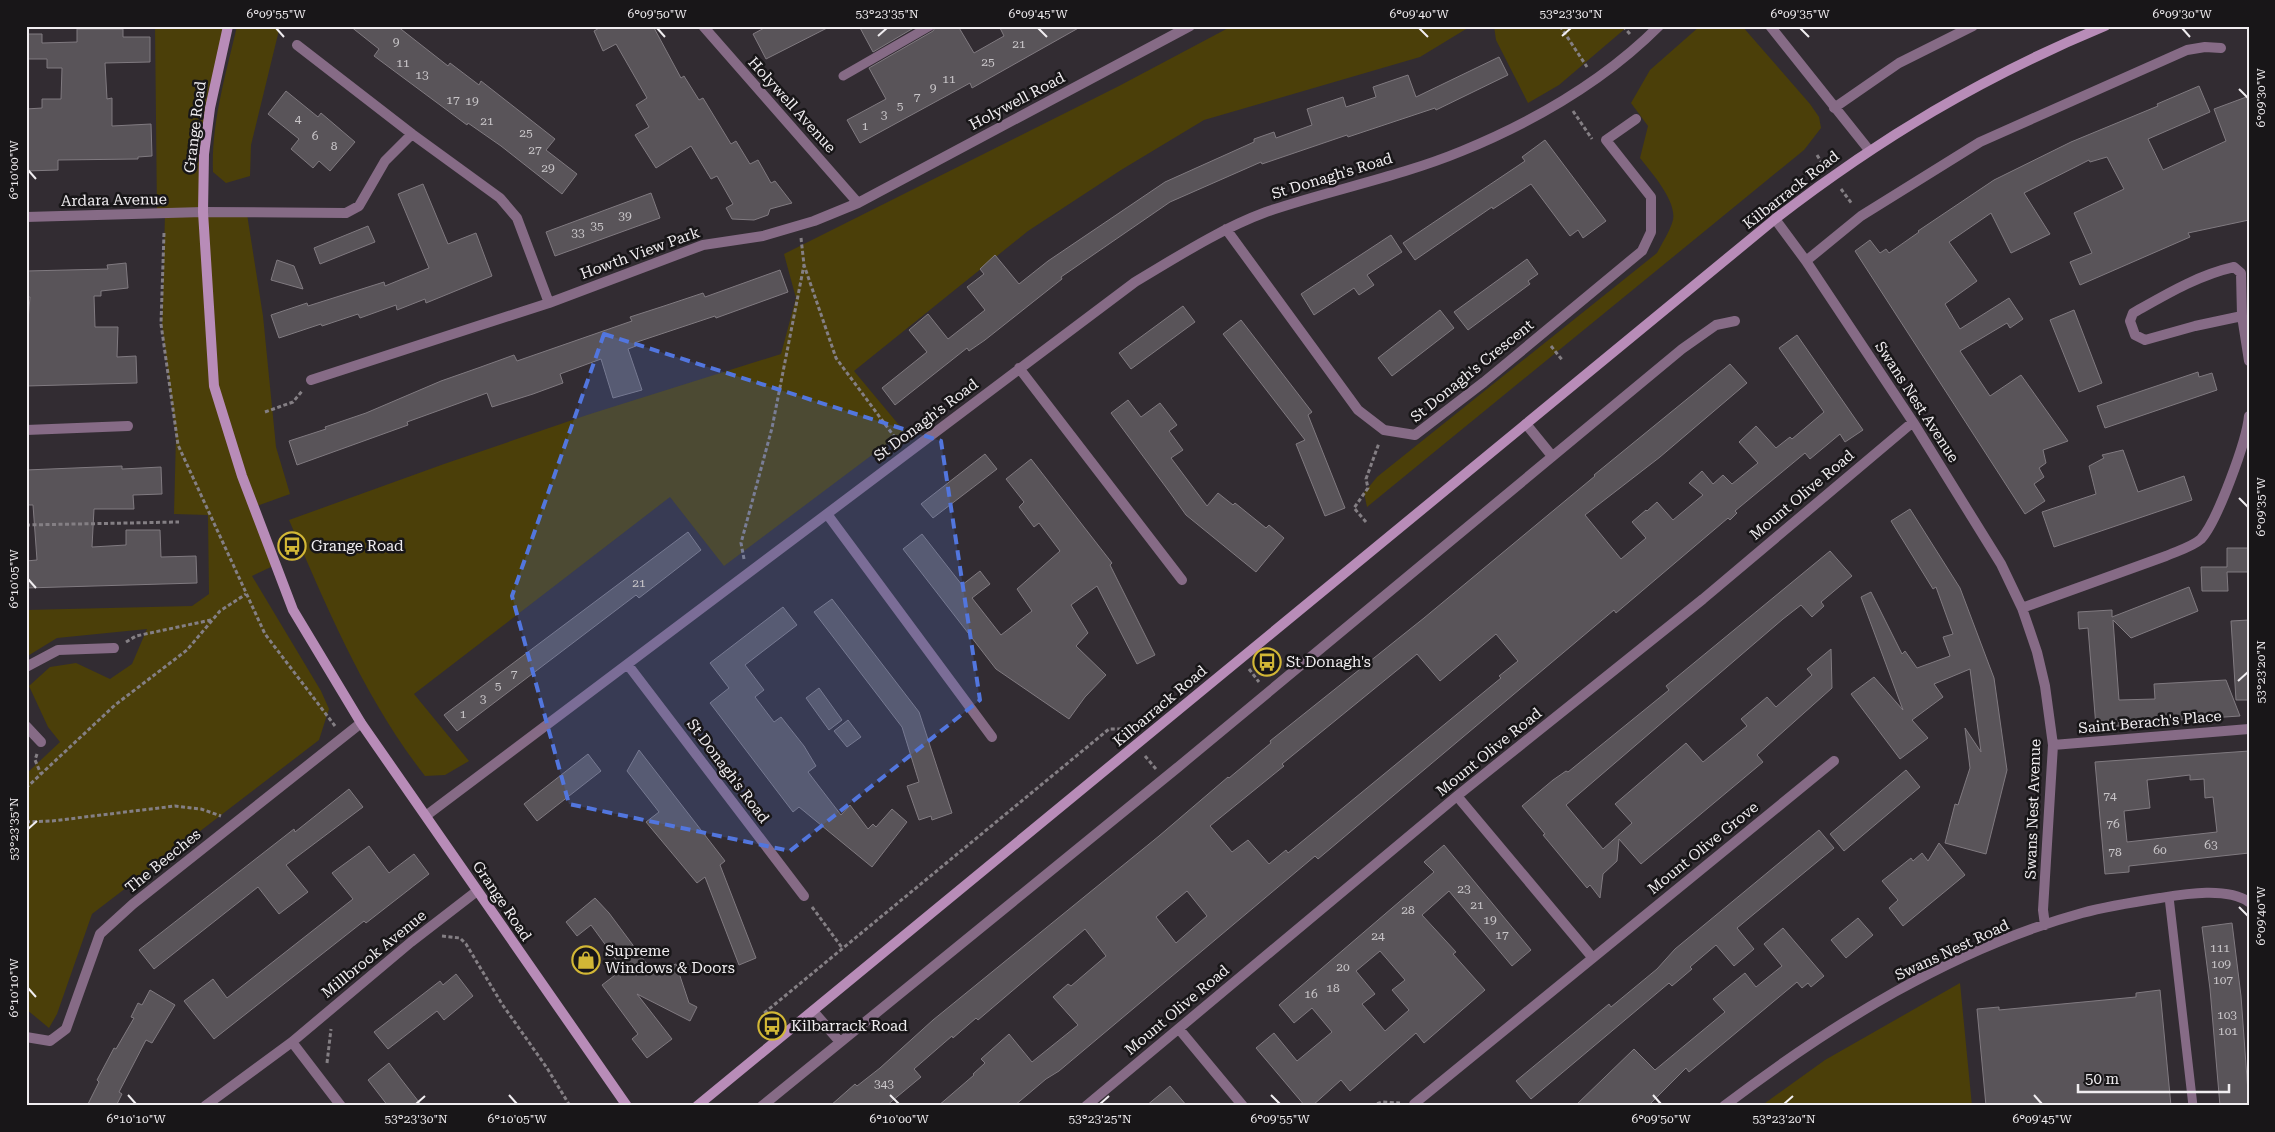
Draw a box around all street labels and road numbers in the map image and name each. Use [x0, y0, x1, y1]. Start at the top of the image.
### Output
street label: Holywell Avenue [744, 53, 840, 157]
street label: Holywell Road [966, 68, 1068, 134]
street label: Grange Road [180, 80, 210, 174]
street label: Kilbarrack Road [1739, 147, 1843, 233]
street label: St Donagh's Road [1269, 149, 1395, 203]
street label: Ardara Avenue [61, 190, 167, 210]
street label: Howth View Park [578, 223, 703, 283]
street label: St Donagh's Crescent [1407, 316, 1537, 426]
street label: Swans Nest Avenue [1871, 338, 1963, 466]
street label: St Donagh's Road [870, 375, 982, 465]
street label: Mount Olive Road [1746, 446, 1858, 544]
street label: Kilbarrack Road [1110, 661, 1211, 750]
street label: Mount Olive Road [1433, 704, 1546, 800]
street label: Saint Berach's Place [2078, 707, 2222, 737]
street label: St Donagh's Road [683, 715, 773, 827]
street label: Swans Nest Avenue [2022, 738, 2044, 880]
street label: Mount Olive Grove [1644, 798, 1762, 898]
street label: The Beeches [122, 825, 204, 897]
street label: Grange Road [469, 858, 536, 945]
street label: Millbrook Avenue [318, 906, 430, 1002]
street label: Swans Nest Road [1892, 916, 2012, 984]
street label: Mount Olive Road [1121, 961, 1233, 1059]

